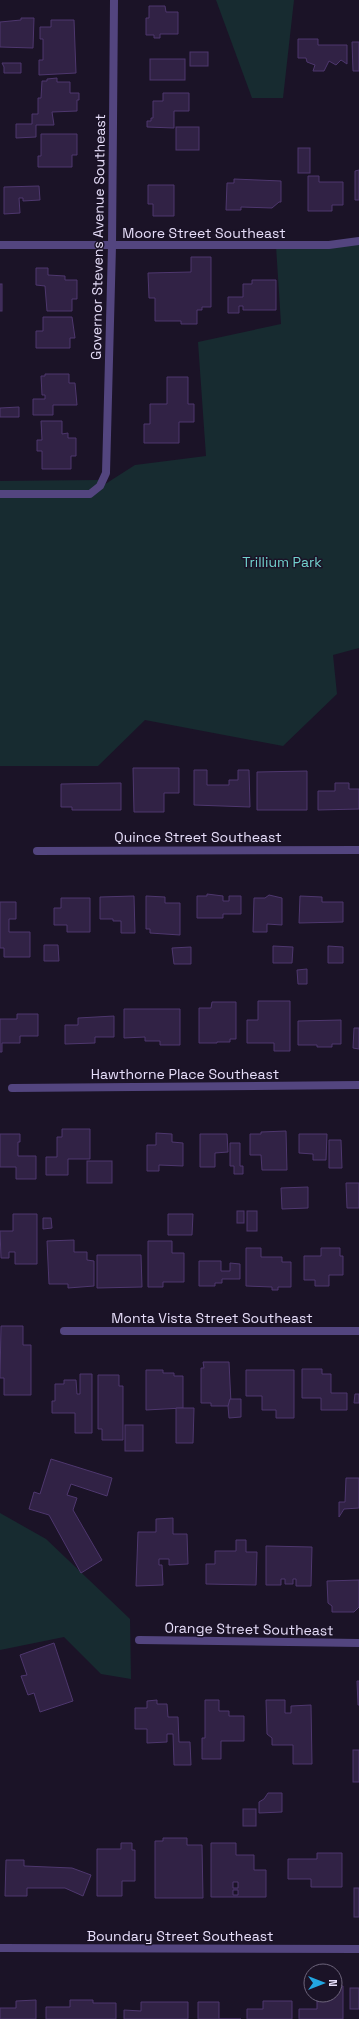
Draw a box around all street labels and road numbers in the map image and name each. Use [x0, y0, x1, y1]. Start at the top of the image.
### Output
street label: Governor Stevens Avenue Southeast [87, 114, 109, 360]
street label: Moore Street Southeast [122, 224, 286, 242]
street label: Quince Street Southeast [114, 828, 282, 846]
street label: Hawthorne Place Southeast [91, 1065, 279, 1083]
street label: Monta Vista Street Southeast [111, 1309, 313, 1327]
street label: Orange Street Southeast [164, 1619, 334, 1639]
street label: Boundary Street Southeast [87, 1927, 273, 1945]

